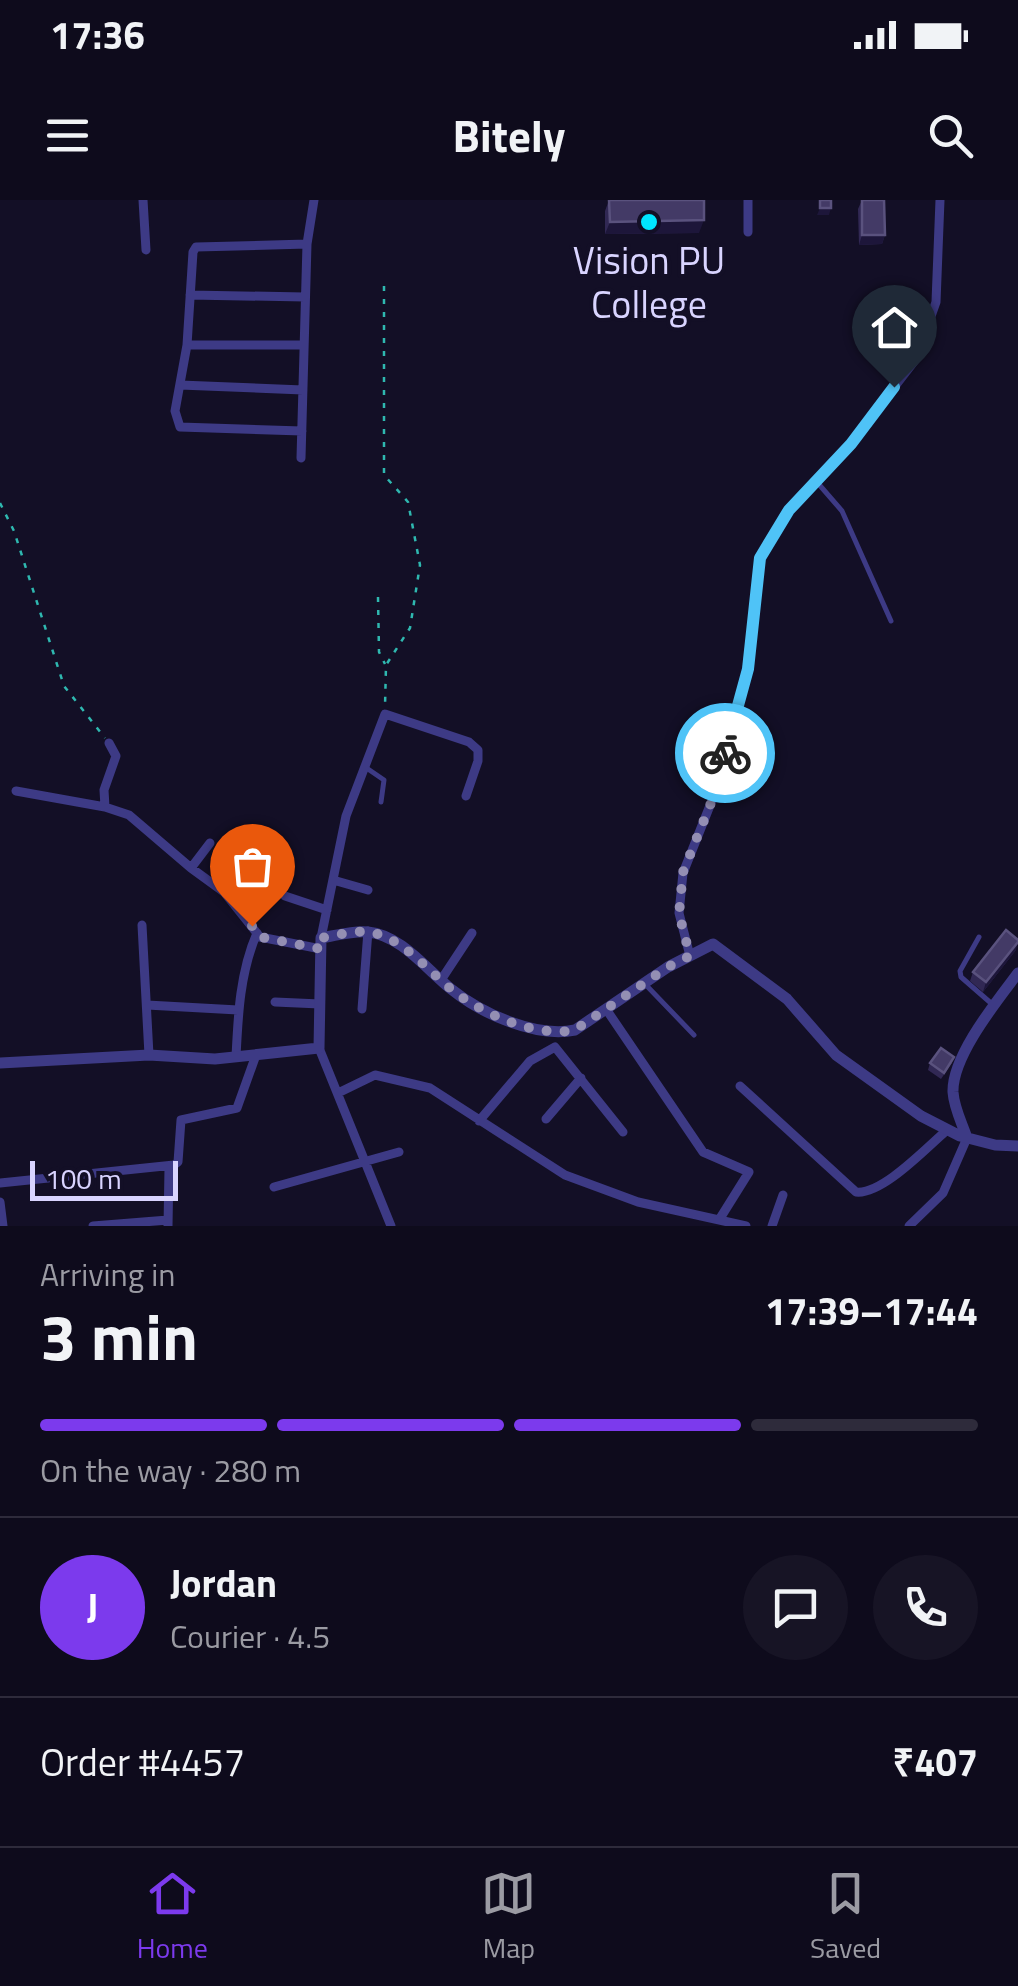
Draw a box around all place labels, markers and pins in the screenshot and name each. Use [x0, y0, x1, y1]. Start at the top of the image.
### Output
marker: Vision PU College [638, 211, 660, 233]
place label: Vision PU College [573, 231, 725, 333]
pin [852, 285, 937, 388]
pin [210, 824, 295, 927]

